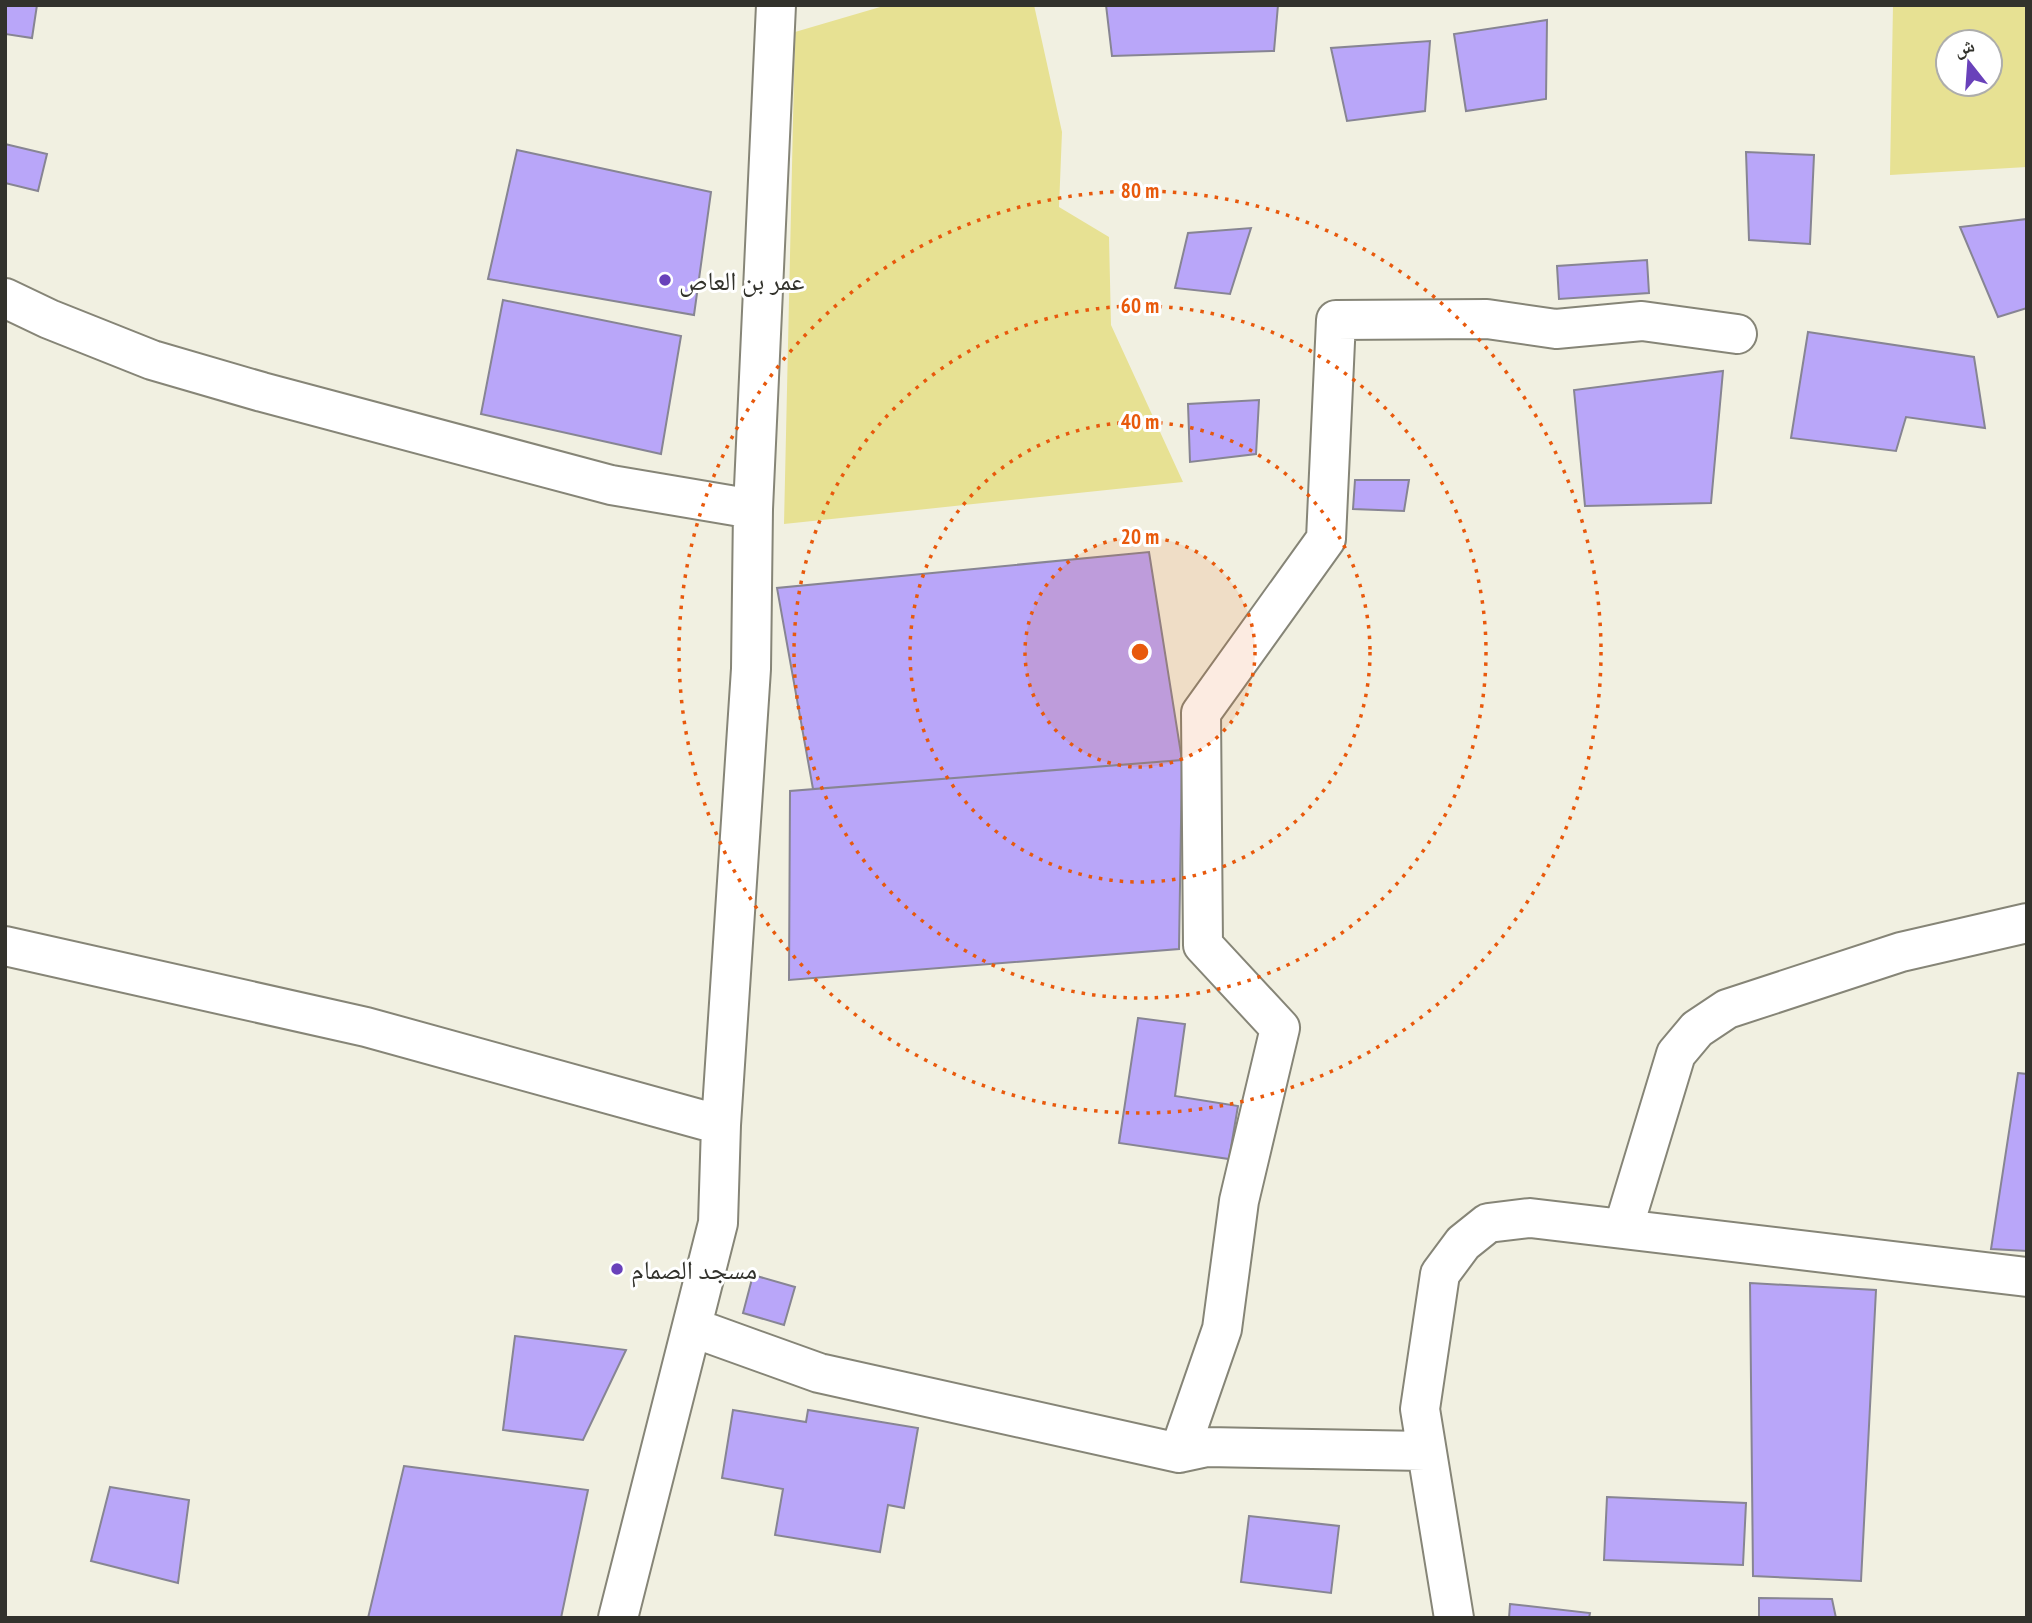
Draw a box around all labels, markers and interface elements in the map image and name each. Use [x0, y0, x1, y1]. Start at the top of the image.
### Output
north arrow [1934, 28, 2004, 98]
text: ش [1951, 32, 1977, 61]
text: 80 m [1121, 177, 1159, 204]
place label: عمر بن العاص [679, 264, 804, 297]
marker: عمر بن العاص [657, 272, 673, 288]
text: 60 m [1121, 292, 1159, 319]
text: 40 m [1121, 408, 1159, 435]
text: 20 m [1121, 523, 1159, 550]
centre of rings [1128, 640, 1152, 664]
place label: مسجد الصمام [631, 1253, 757, 1288]
marker: مسجد الصمام [609, 1261, 625, 1277]

